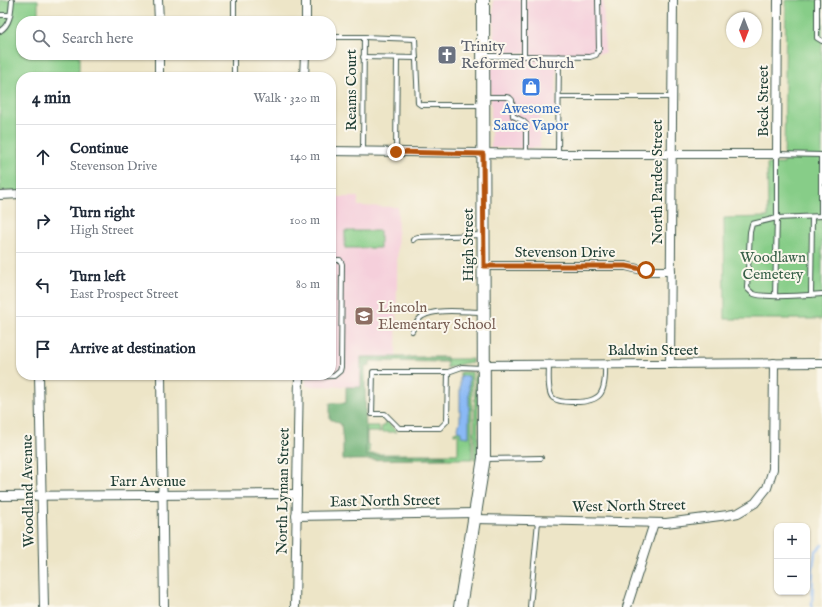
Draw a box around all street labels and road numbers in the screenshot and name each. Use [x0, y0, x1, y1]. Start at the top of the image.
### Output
street label: Reams Court [342, 49, 361, 131]
street label: Beck Street [754, 65, 773, 137]
street label: North Pardee Street [648, 119, 667, 245]
street label: High Street [459, 208, 478, 282]
street label: Stevenson Drive [515, 243, 615, 262]
street label: Baldwin Street [608, 341, 698, 360]
street label: North Lyman Street [272, 427, 294, 555]
street label: Woodland Avenue [18, 434, 38, 548]
street label: Farr Avenue [110, 472, 186, 491]
street label: East North Street [330, 491, 440, 511]
street label: West North Street [572, 496, 686, 516]

